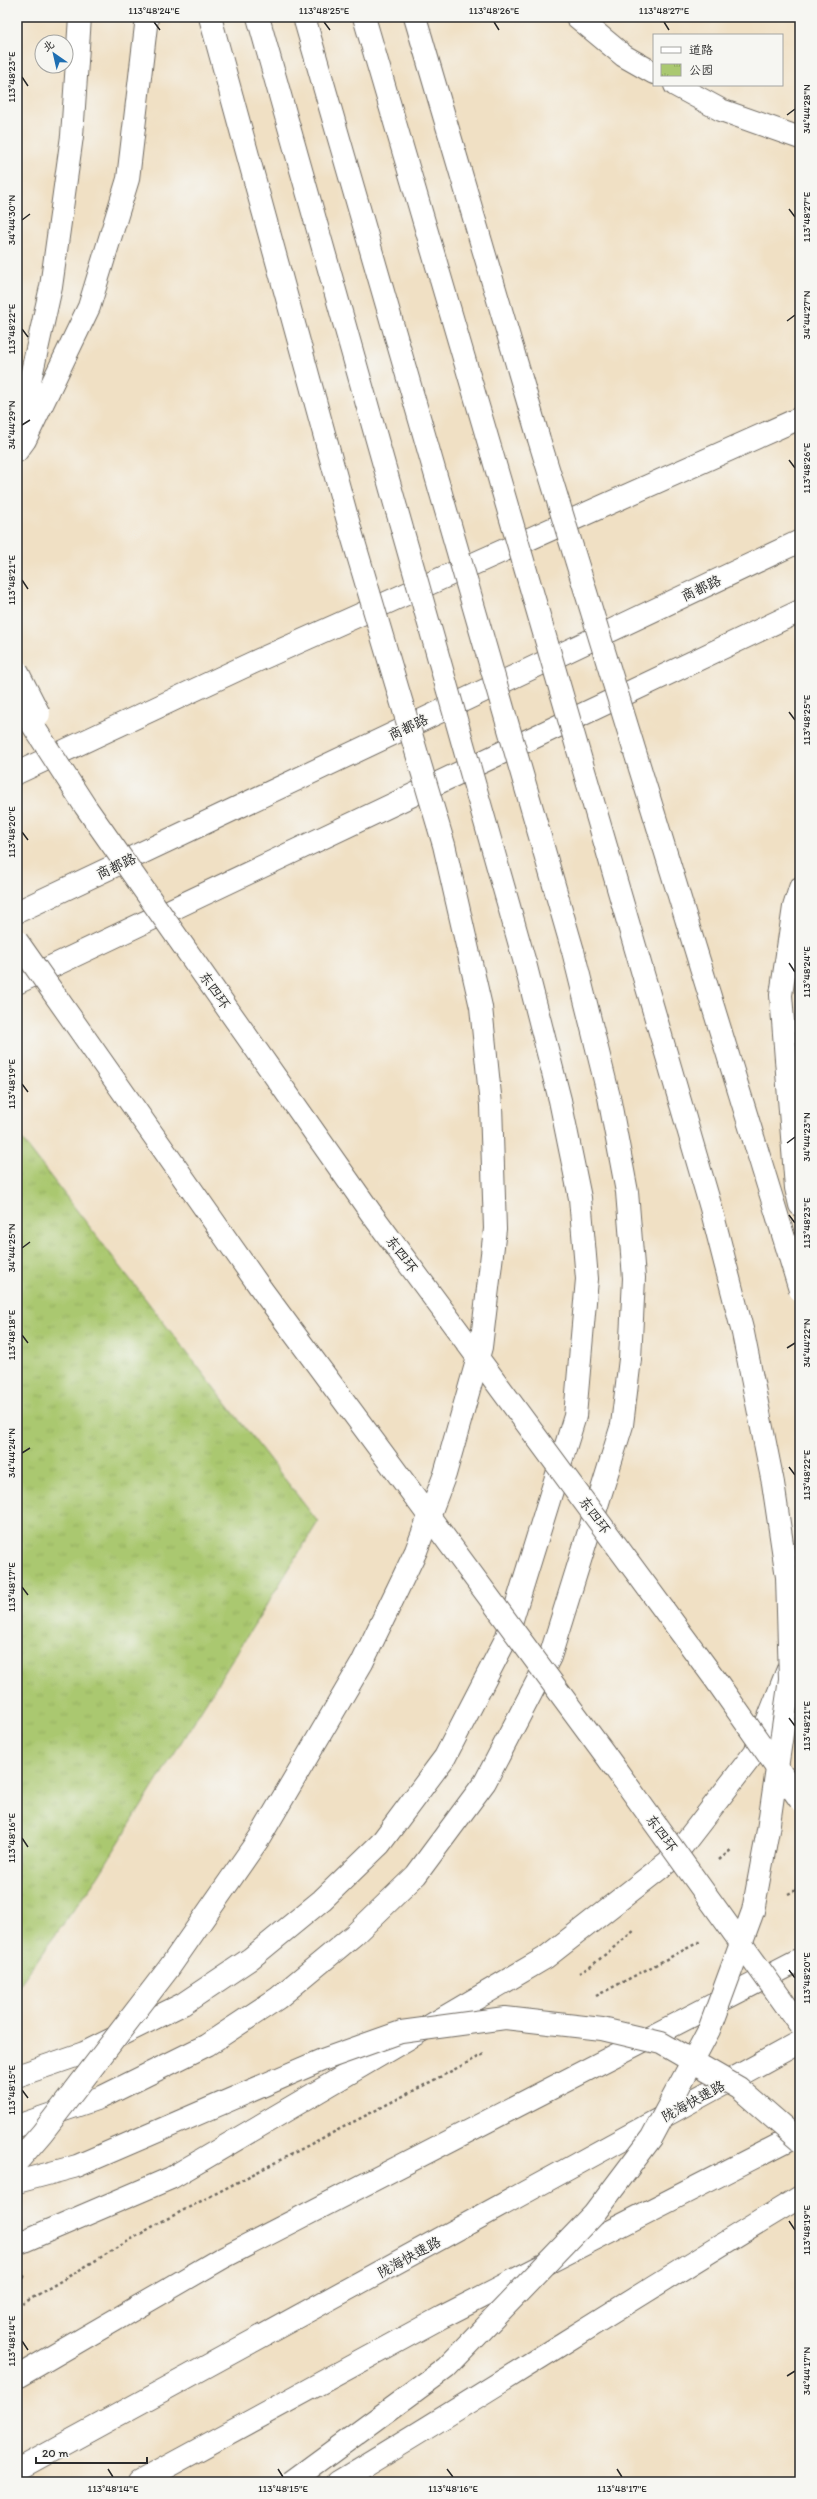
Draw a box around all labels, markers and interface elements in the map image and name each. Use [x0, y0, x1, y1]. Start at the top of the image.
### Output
text: 113°48'24"E [128, 4, 180, 17]
text: 113°48'25"E [299, 4, 350, 17]
text: 113°48'26"E [469, 4, 520, 17]
text: 113°48'27"E [639, 4, 690, 17]
north arrow [34, 34, 74, 74]
legend [653, 34, 783, 86]
text: 北 [40, 38, 57, 55]
text: 道路 [689, 43, 713, 57]
text: 113°48'23"E [5, 51, 18, 102]
text: 公园 [689, 63, 713, 77]
text: 34°44'28"N [800, 84, 813, 134]
text: 113°48'27"E [800, 191, 813, 242]
text: 34°44'30"N [5, 195, 18, 245]
text: 34°44'27"N [800, 290, 813, 339]
text: 113°48'22"E [5, 303, 18, 354]
text: 34°44'29"N [5, 400, 18, 450]
text: 113°48'26"E [800, 442, 813, 493]
text: 113°48'21"E [5, 554, 18, 605]
street label: 商都路 [679, 572, 724, 605]
text: 113°48'25"E [800, 694, 813, 745]
street label: 商都路 [386, 711, 431, 744]
text: 113°48'20"E [5, 806, 18, 858]
street label: 商都路 [94, 850, 139, 883]
text: 113°48'24"E [800, 946, 813, 998]
street label: 东四环 [196, 968, 234, 1012]
text: 113°48'19"E [5, 1058, 18, 1109]
text: 34°44'23"N [800, 1112, 813, 1162]
text: 113°48'23"E [800, 1197, 813, 1248]
text: 34°44'25"N [5, 1223, 18, 1273]
street label: 东四环 [382, 1232, 421, 1276]
text: 113°48'18"E [5, 1309, 18, 1360]
text: 34°44'22"N [800, 1318, 813, 1368]
text: 34°44'24"N [5, 1428, 18, 1478]
text: 113°48'22"E [800, 1449, 813, 1500]
street label: 东四环 [575, 1493, 614, 1537]
text: 113°48'17"E [5, 1562, 18, 1612]
text: 113°48'21"E [800, 1700, 813, 1751]
street label: 东四环 [642, 1811, 681, 1855]
text: 113°48'16"E [5, 1812, 18, 1863]
text: 113°48'20"E [800, 1952, 813, 2004]
text: 113°48'15"E [5, 2064, 18, 2115]
street label: 陇海快速路 [659, 2077, 728, 2126]
text: 113°48'19"E [800, 2204, 813, 2255]
street label: 陇海快速路 [375, 2233, 444, 2282]
text: 113°48'14"E [5, 2315, 18, 2366]
text: 34°44'17"N [800, 2347, 813, 2395]
scale bar [36, 2439, 147, 2465]
text: 20 m [42, 2446, 69, 2460]
text: 113°48'14"E [88, 2482, 139, 2495]
text: 113°48'15"E [258, 2482, 309, 2495]
text: 113°48'16"E [428, 2482, 479, 2495]
text: 113°48'17"E [597, 2482, 647, 2495]

